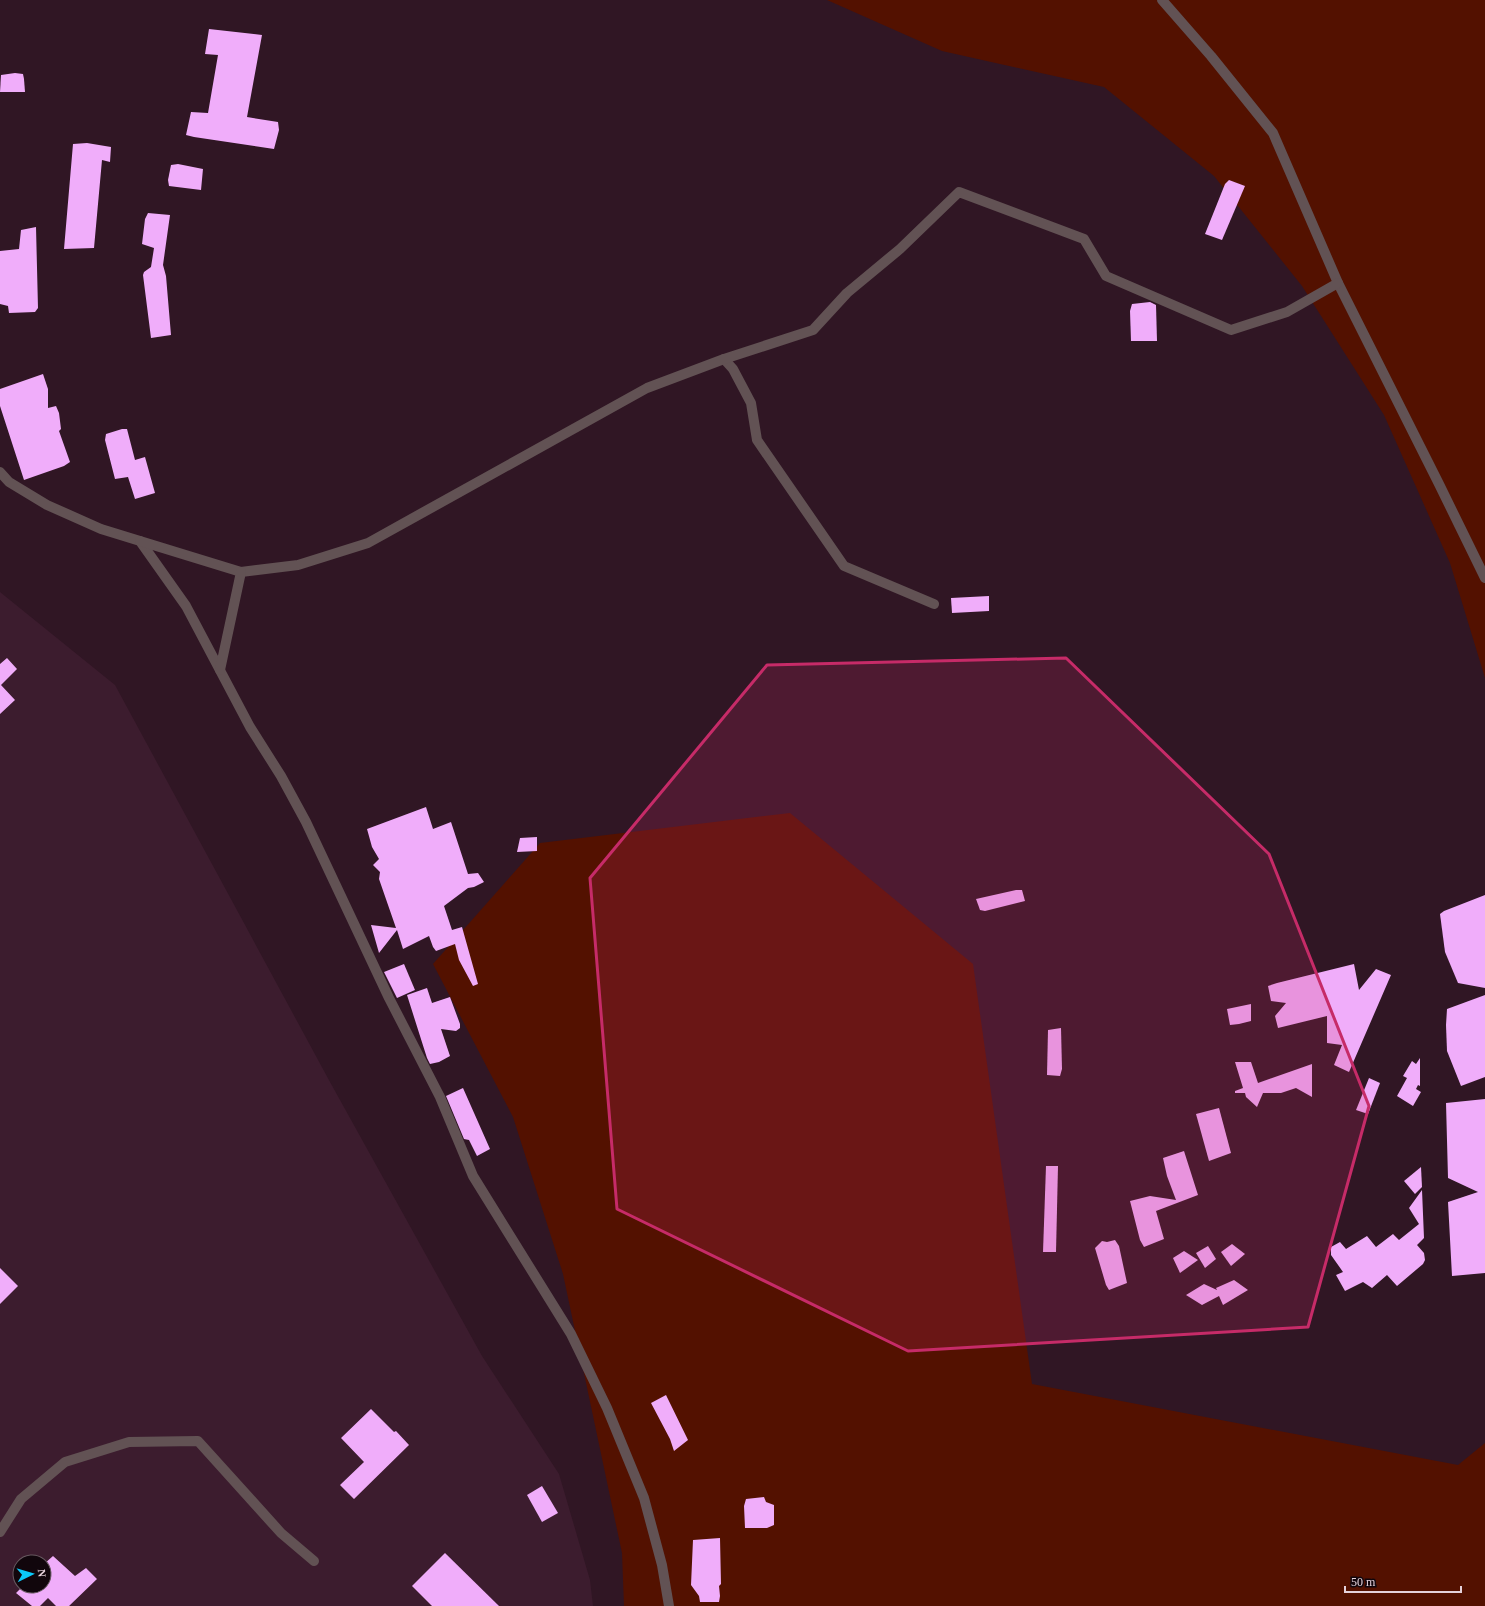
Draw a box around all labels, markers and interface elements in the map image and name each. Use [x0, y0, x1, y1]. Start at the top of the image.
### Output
north arrow [12, 1554, 52, 1594]
scale bar [1345, 1568, 1461, 1594]
text: N [36, 1569, 48, 1578]
text: 50 m [1351, 1575, 1376, 1589]

